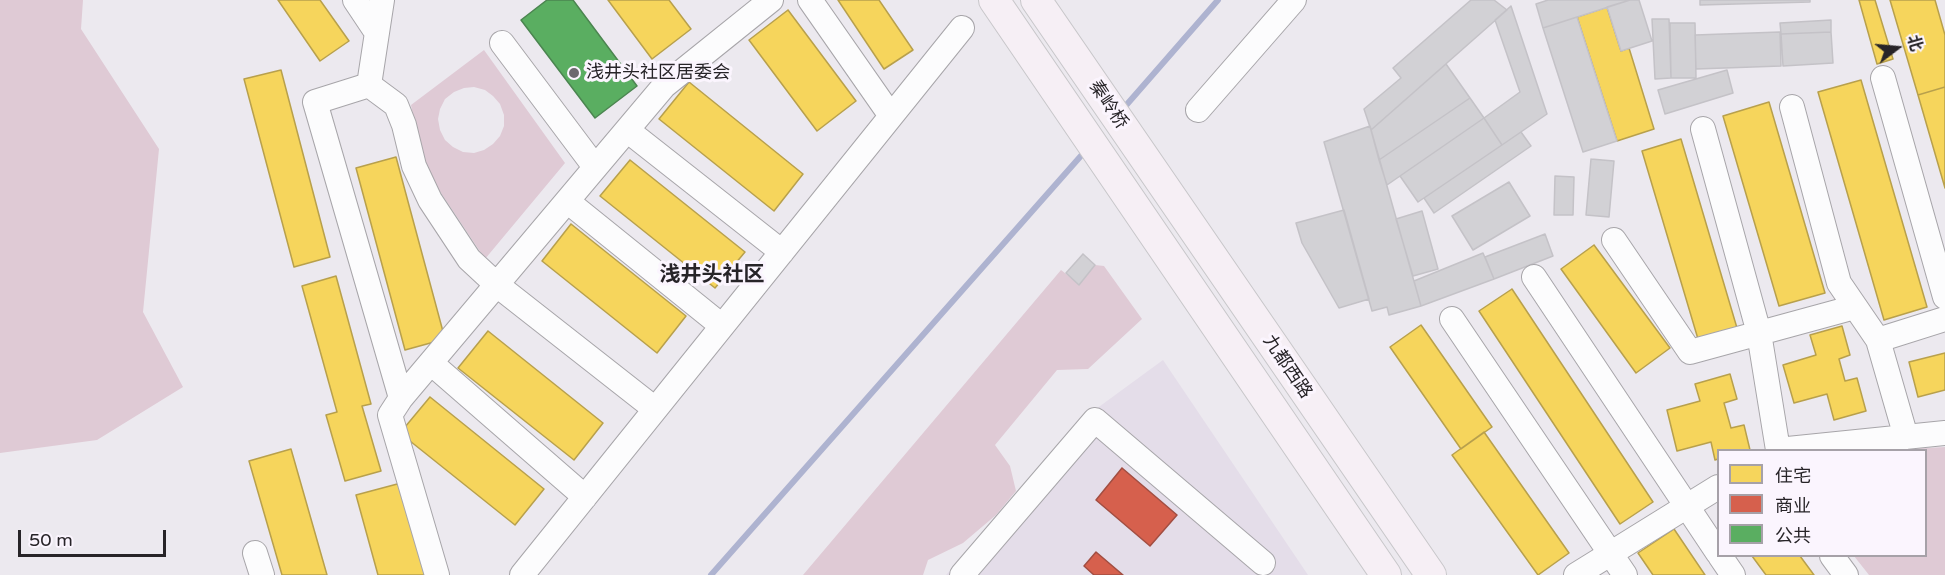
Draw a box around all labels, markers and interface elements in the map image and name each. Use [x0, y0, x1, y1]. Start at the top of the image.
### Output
north arrow [1867, 18, 1927, 78]
text: 北 [1902, 33, 1926, 53]
place label: 浅井头社区居委会 [586, 62, 730, 84]
marker: 浅井头社区居委会 [567, 66, 581, 80]
street label: 秦岭桥 [1084, 77, 1132, 133]
district label: 浅井头社区 [660, 262, 764, 288]
street label: 九都西路 [1258, 331, 1316, 403]
legend [1717, 449, 1927, 557]
text: 住宅 [1775, 465, 1811, 487]
text: 商业 [1775, 495, 1811, 517]
scale bar [21, 518, 170, 556]
text: 公共 [1775, 525, 1811, 547]
text: 50 m [29, 529, 73, 551]

